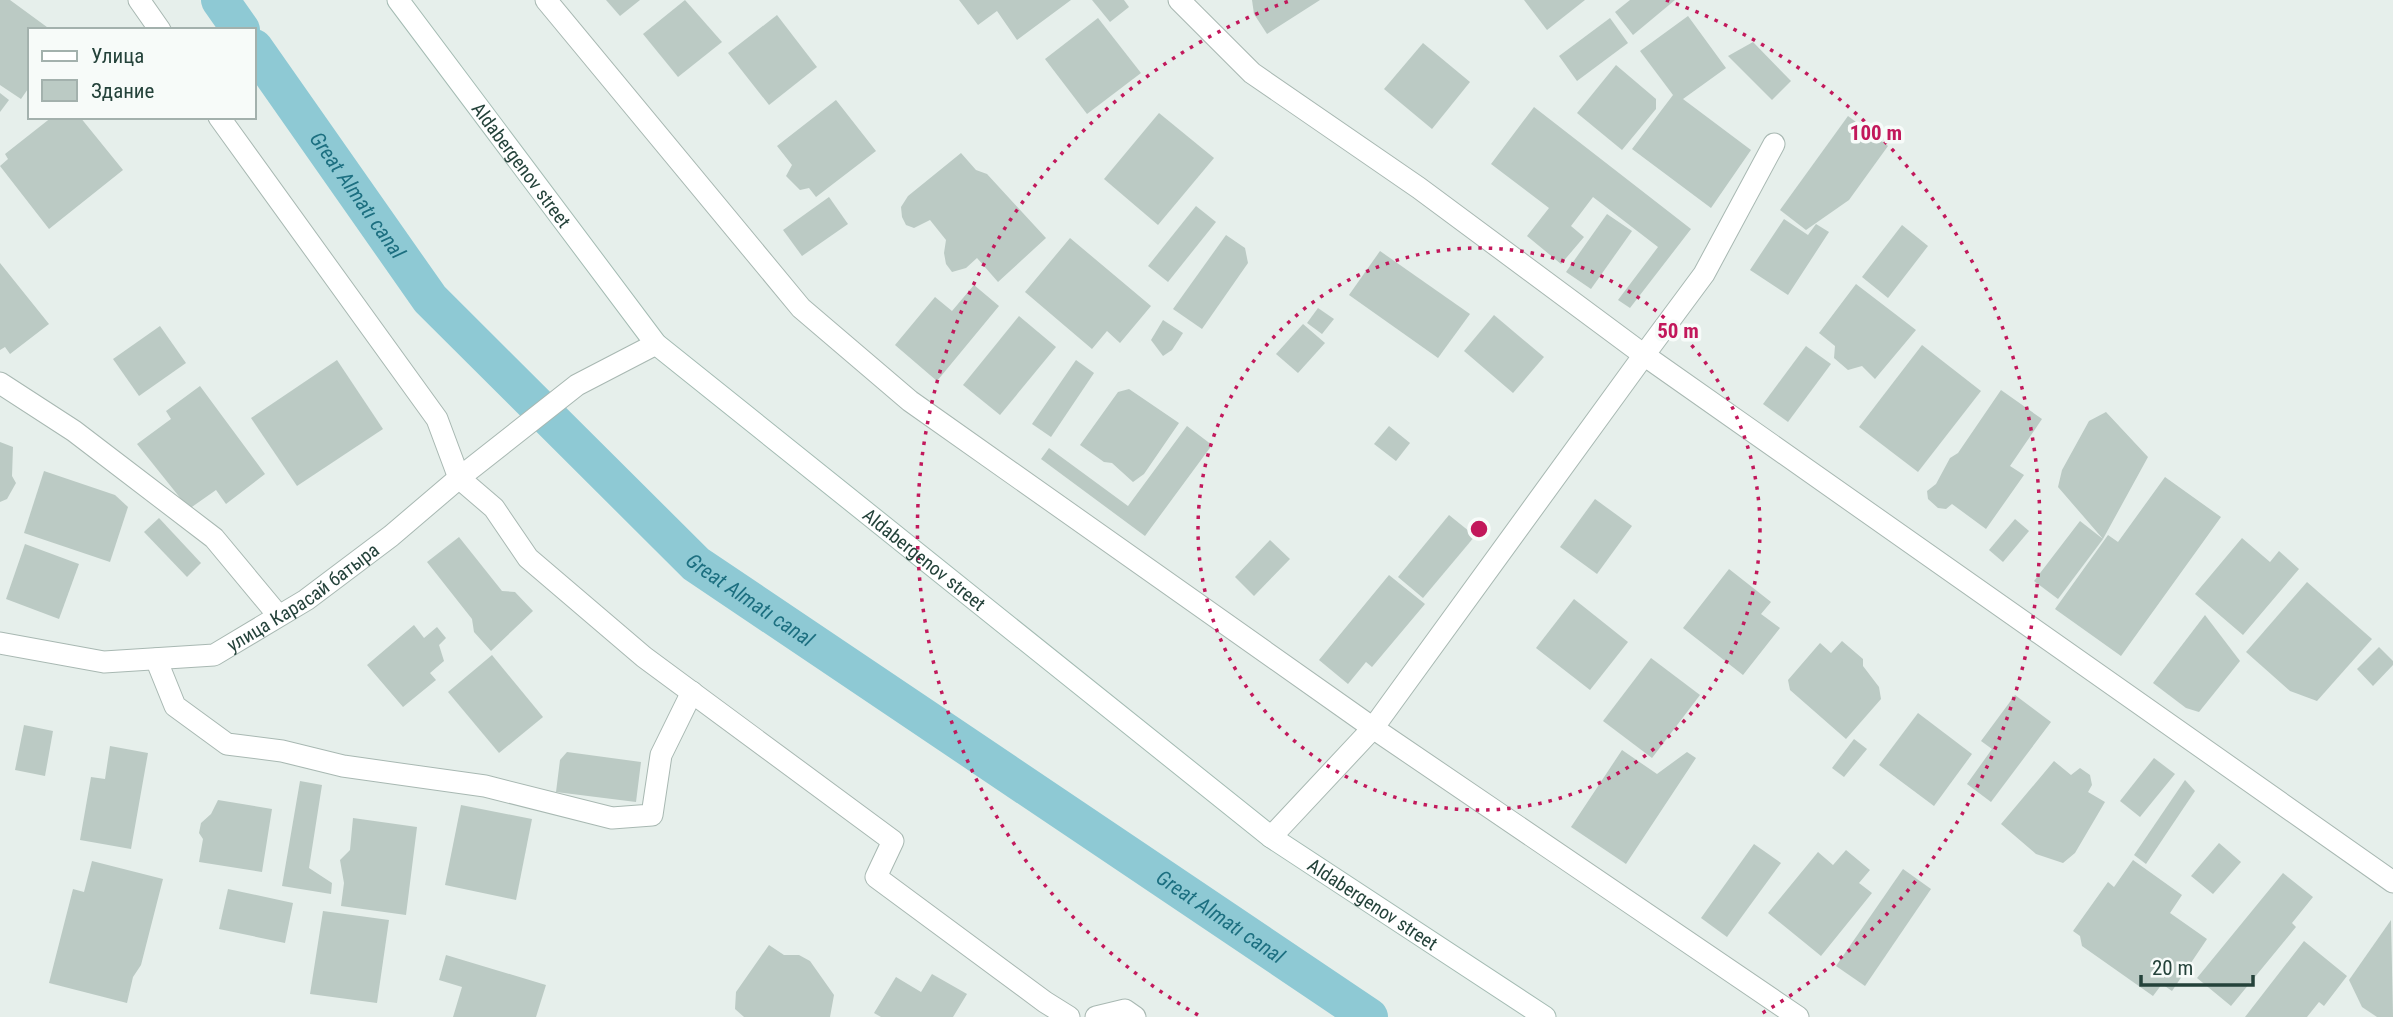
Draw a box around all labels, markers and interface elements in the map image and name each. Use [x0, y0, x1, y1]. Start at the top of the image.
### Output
legend [28, 28, 256, 119]
text: Улица [91, 44, 144, 68]
text: Здание [91, 79, 155, 103]
street label: Aldabergenov street [467, 98, 576, 232]
text: 100 m [1850, 121, 1902, 145]
water label: Great Almatı canal [305, 128, 410, 263]
text: 50 m [1657, 319, 1699, 343]
street label: Aldabergenov street [858, 503, 990, 615]
centre of rings [1467, 517, 1491, 541]
street label: улица Карасай батыра [223, 538, 383, 656]
water label: Great Almatı canal [681, 549, 819, 652]
street label: Aldabergenov street [1304, 853, 1442, 955]
water label: Great Almatı canal [1152, 865, 1289, 969]
scale bar [2141, 944, 2253, 988]
text: 20 m [2152, 956, 2193, 980]

